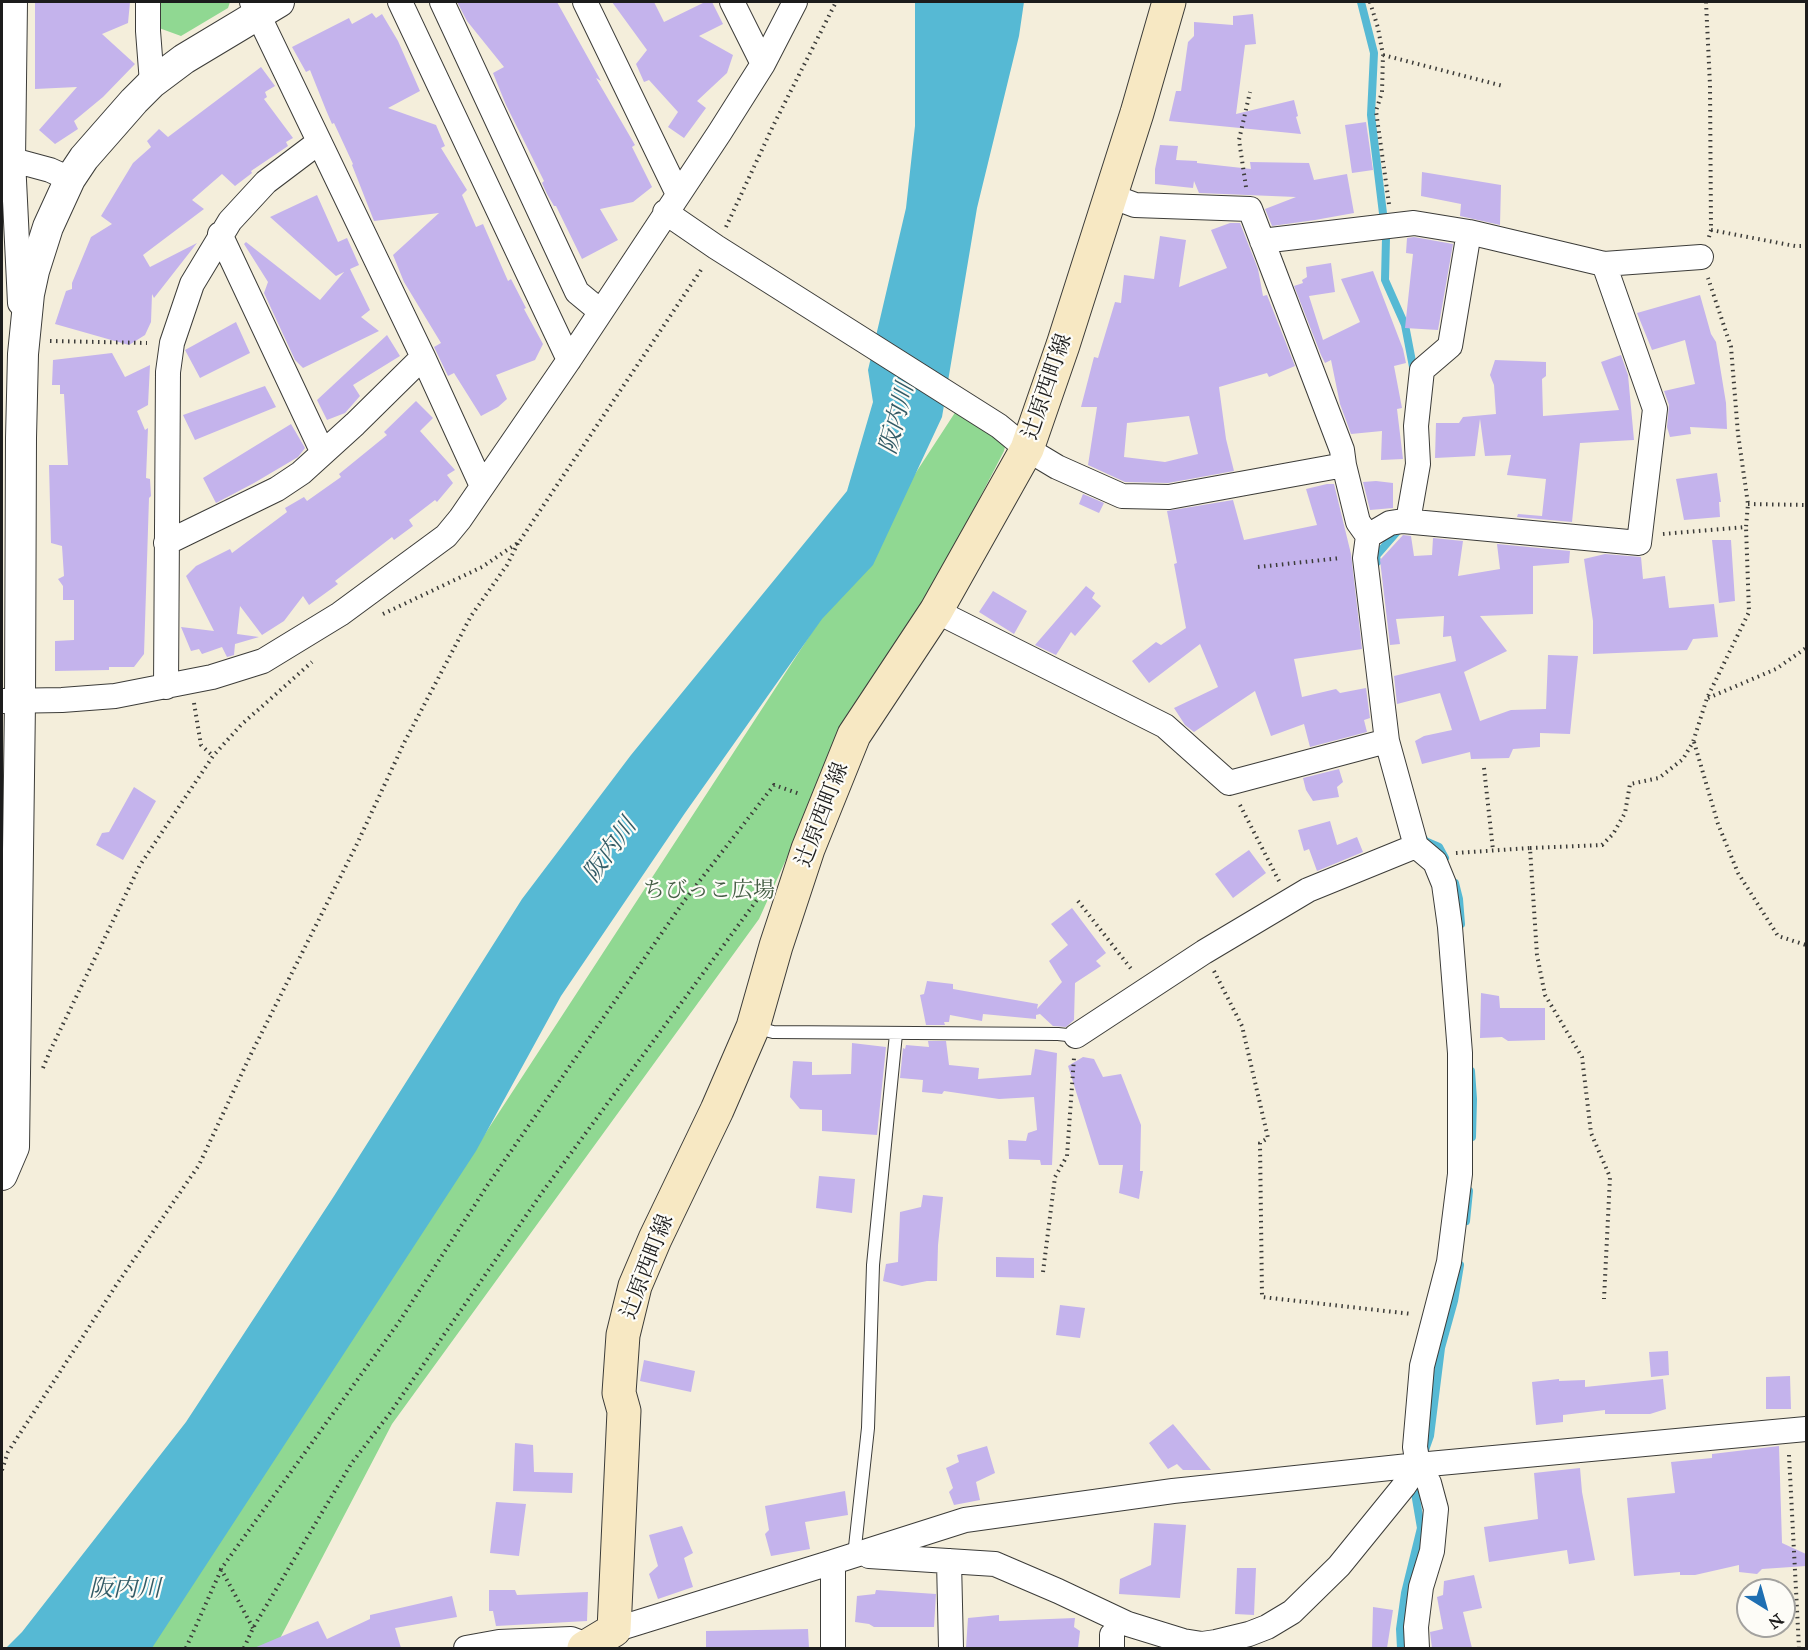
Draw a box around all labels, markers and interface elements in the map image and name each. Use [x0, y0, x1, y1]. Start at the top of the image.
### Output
street label: 辻原西町線 [1018, 331, 1078, 443]
water label: 阪内川 [875, 380, 921, 458]
street label: 辻原西町線 [791, 759, 855, 871]
water label: 阪内川 [578, 813, 644, 889]
park label: ちびっこ広場 [643, 879, 775, 905]
street label: 辻原西町線 [616, 1211, 680, 1323]
water label: 阪内川 [89, 1576, 161, 1604]
north arrow [1736, 1578, 1796, 1638]
text: N [1765, 1610, 1787, 1633]

